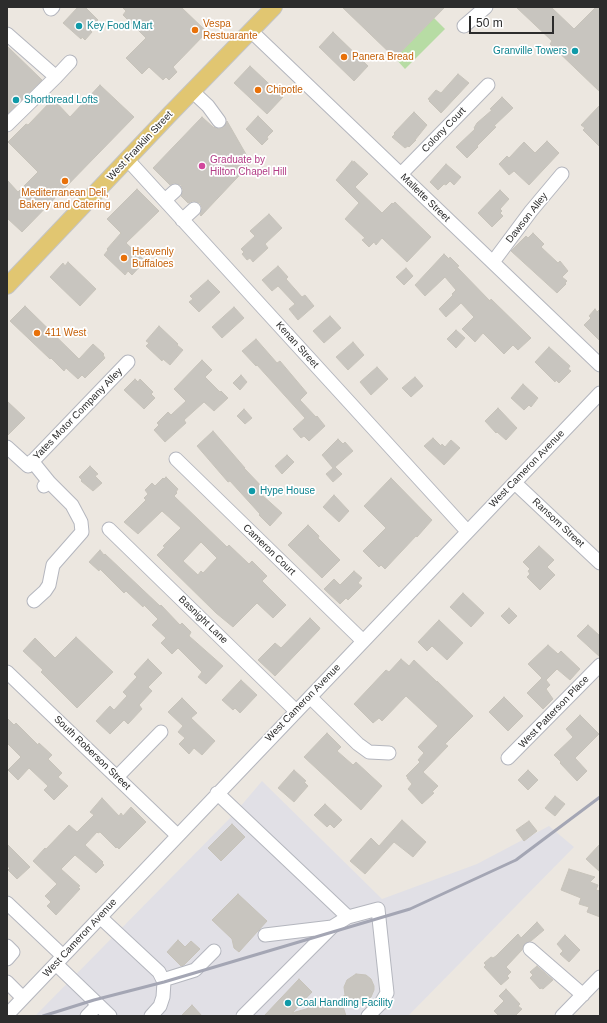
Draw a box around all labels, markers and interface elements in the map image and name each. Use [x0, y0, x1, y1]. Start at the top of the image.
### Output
scale bar [471, 8, 556, 34]
text: 50 m [476, 16, 503, 30]
place label: Vespa Restuarante [203, 18, 257, 42]
place label: Key Food Mart [87, 20, 153, 32]
marker: Key Food Mart [74, 21, 84, 31]
marker: Vespa Restuarante [190, 25, 200, 35]
place label: Granville Towers [493, 45, 567, 57]
marker: Granville Towers [570, 46, 580, 56]
place label: Panera Bread [352, 51, 414, 63]
marker: Panera Bread [339, 52, 349, 62]
place label: Chipotle [266, 84, 303, 96]
marker: Chipotle [253, 85, 263, 95]
place label: Shortbread Lofts [24, 94, 98, 106]
marker: Shortbread Lofts [11, 95, 21, 105]
street label: Colony Court [419, 105, 469, 155]
street label: West Franklin Street [105, 109, 175, 183]
place label: Graduate by Hilton Chapel Hill [210, 154, 287, 178]
marker: Graduate by Hilton Chapel Hill [197, 161, 207, 171]
street label: Mallette Street [398, 171, 452, 225]
marker: Mediterranean Deli, Bakery and Catering [60, 176, 70, 186]
place label: Mediterranean Deli, Bakery and Catering [19, 187, 111, 210]
street label: Dawson Alley [504, 190, 550, 246]
place label: Heavenly Buffaloes [132, 246, 174, 270]
marker: Heavenly Buffaloes [119, 253, 129, 263]
street label: Kenan Street [273, 319, 321, 371]
place label: 411 West [45, 327, 86, 339]
marker: 411 West [32, 328, 42, 338]
street label: Yates Motor Company Alley [31, 366, 125, 462]
street label: West Cameron Avenue [487, 428, 567, 510]
place label: Hype House [260, 485, 315, 497]
marker: Hype House [247, 486, 257, 496]
street label: Ransom Street [530, 496, 586, 550]
street label: Cameron Court [240, 522, 298, 578]
street label: Basnight Lane [176, 593, 230, 647]
street label: West Cameron Avenue [263, 662, 343, 744]
street label: West Patterson Place [516, 673, 592, 751]
street label: South Roberson Street [51, 713, 133, 793]
street label: West Cameron Avenue [40, 896, 120, 980]
place label: Coal Handling Facility [296, 997, 393, 1009]
marker: Coal Handling Facility [283, 998, 293, 1008]

